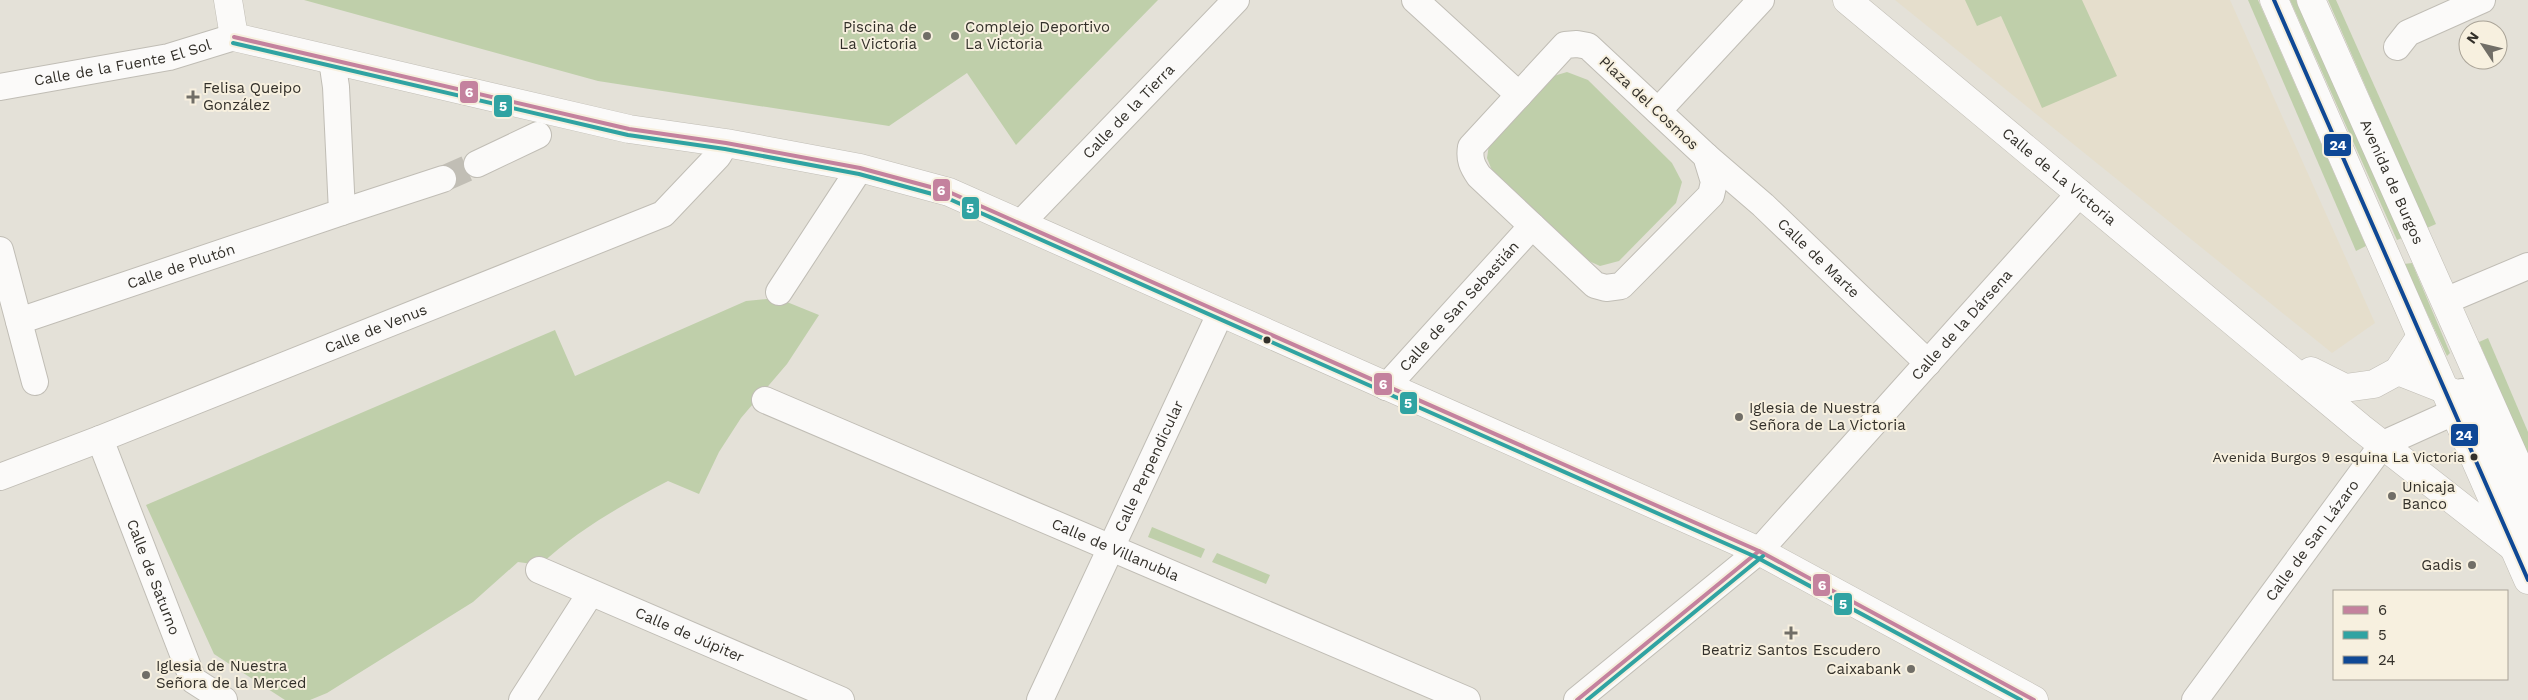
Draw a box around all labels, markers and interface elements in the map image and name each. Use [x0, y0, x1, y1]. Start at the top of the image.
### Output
place label: Piscina de La Victoria [839, 18, 918, 53]
place label: Complejo Deportivo La Victoria [965, 18, 1110, 53]
north arrow [2458, 20, 2508, 70]
text: N [2463, 29, 2482, 46]
marker: Piscina de La Victoria [921, 30, 933, 42]
marker: Complejo Deportivo La Victoria [949, 30, 961, 42]
street label: Calle de la Fuente El Sol [33, 35, 214, 90]
street label: Plaza del Cosmos [1596, 52, 1702, 154]
street label: Calle de la Tierra [1079, 60, 1179, 162]
place label: Felisa Queipo González [203, 79, 301, 114]
line badge: 6 [459, 80, 479, 104]
text: 6 [465, 84, 474, 100]
marker: Felisa Queipo González [187, 91, 199, 103]
line badge: 5 [493, 94, 513, 118]
text: 5 [499, 98, 507, 114]
street label: Avenida de Burgos [2356, 117, 2427, 247]
street label: Calle de La Victoria [1998, 124, 2120, 230]
line badge: 24 [2323, 133, 2352, 157]
text: 24 [2329, 137, 2347, 153]
line badge: 6 [932, 178, 951, 202]
text: 6 [937, 182, 946, 198]
line badge: 5 [961, 196, 980, 220]
text: 5 [966, 200, 974, 216]
street label: Calle de Marte [1774, 215, 1863, 302]
street label: Calle de San Sebastián [1396, 237, 1523, 375]
street label: Calle de Plutón [125, 240, 237, 293]
street label: Calle de la Dársena [1908, 265, 2016, 384]
street label: Calle de Venus [322, 300, 430, 357]
unlabelled marker [1262, 335, 1272, 345]
line badge: 6 [1373, 372, 1393, 396]
text: 6 [1379, 376, 1388, 392]
line badge: 5 [1399, 391, 1418, 415]
text: 5 [1404, 395, 1412, 411]
street label: Calle Perpendicular [1111, 397, 1187, 535]
place label: Iglesia de Nuestra Señora de La Victoria [1749, 399, 1906, 434]
marker: Iglesia de Nuestra Señora de La Victoria [1733, 411, 1745, 423]
line badge: 24 [2450, 423, 2479, 447]
text: 24 [2455, 427, 2473, 443]
place label: Avenida Burgos 9 esquina La Victoria [2213, 449, 2465, 465]
marker: Avenida Burgos 9 esquina La Victoria [2469, 452, 2479, 462]
street label: Calle de San Lázaro [2262, 476, 2363, 605]
place label: Unicaja Banco [2402, 478, 2456, 513]
marker: Unicaja Banco [2386, 490, 2398, 502]
street label: Calle de Villanubla [1049, 515, 1182, 585]
street label: Calle de Saturno [123, 517, 184, 638]
place label: Gadis [2421, 556, 2462, 574]
marker: Gadis [2466, 559, 2478, 571]
line badge: 6 [1812, 573, 1831, 597]
text: 6 [1818, 577, 1827, 593]
legend [2333, 590, 2508, 680]
line badge: 5 [1833, 592, 1853, 616]
text: 5 [1839, 596, 1847, 612]
text: 6 [2378, 601, 2387, 619]
street label: Calle de Júpiter [632, 604, 747, 666]
text: 5 [2378, 626, 2387, 644]
marker: Beatriz Santos Escudero [1785, 627, 1797, 639]
place label: Beatriz Santos Escudero [1701, 641, 1881, 659]
text: 24 [2378, 651, 2395, 669]
place label: Iglesia de Nuestra Señora de la Merced [156, 657, 306, 692]
place label: Caixabank [1826, 660, 1901, 678]
marker: Caixabank [1905, 663, 1917, 675]
marker: Iglesia de Nuestra Señora de la Merced [140, 669, 152, 681]

